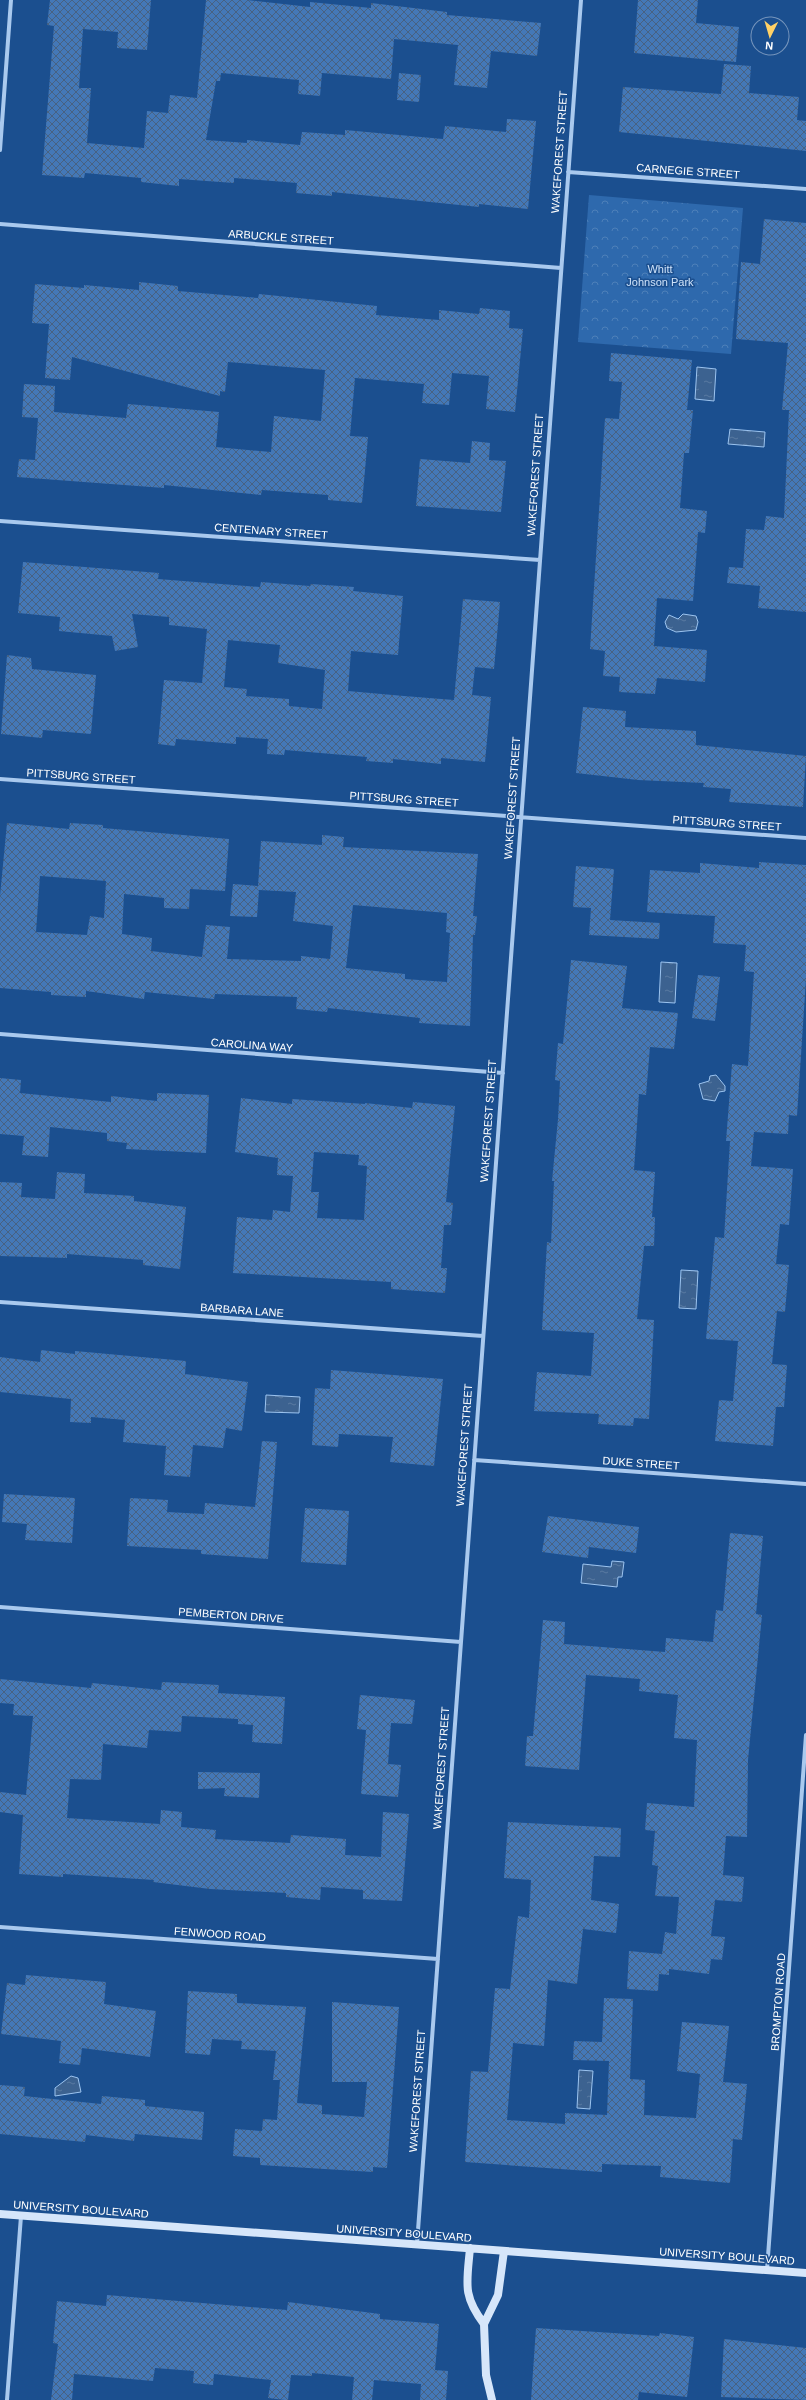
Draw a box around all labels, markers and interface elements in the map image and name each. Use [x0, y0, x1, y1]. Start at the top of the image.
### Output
north arrow [750, 16, 790, 56]
text: N [765, 40, 774, 52]
street label: WAKEFOREST STREET [549, 90, 569, 214]
street label: CARNEGIE STREET [636, 161, 741, 181]
street label: ARBUCKLE STREET [228, 227, 334, 247]
park label: Whitt Johnson Park [626, 263, 694, 288]
street label: WAKEFOREST STREET [525, 413, 545, 537]
street label: CENTENARY STREET [214, 521, 329, 541]
street label: WAKEFOREST STREET [502, 736, 522, 860]
street label: PITTSBURG STREET [26, 766, 136, 786]
street label: PITTSBURG STREET [349, 789, 459, 809]
street label: PITTSBURG STREET [672, 813, 782, 833]
street label: CAROLINA WAY [210, 1036, 294, 1054]
street label: WAKEFOREST STREET [478, 1059, 498, 1183]
street label: BARBARA LANE [200, 1301, 284, 1319]
street label: WAKEFOREST STREET [454, 1383, 474, 1507]
street label: DUKE STREET [602, 1454, 680, 1472]
street label: PEMBERTON DRIVE [178, 1605, 284, 1625]
street label: WAKEFOREST STREET [431, 1706, 451, 1830]
street label: FENWOOD ROAD [174, 1925, 266, 1943]
street label: BROMPTON ROAD [769, 1953, 787, 2051]
street label: WAKEFOREST STREET [407, 2029, 427, 2153]
street label: UNIVERSITY BOULEVARD [13, 2198, 149, 2220]
street label: UNIVERSITY BOULEVARD [336, 2222, 472, 2244]
street label: UNIVERSITY BOULEVARD [659, 2245, 795, 2267]

